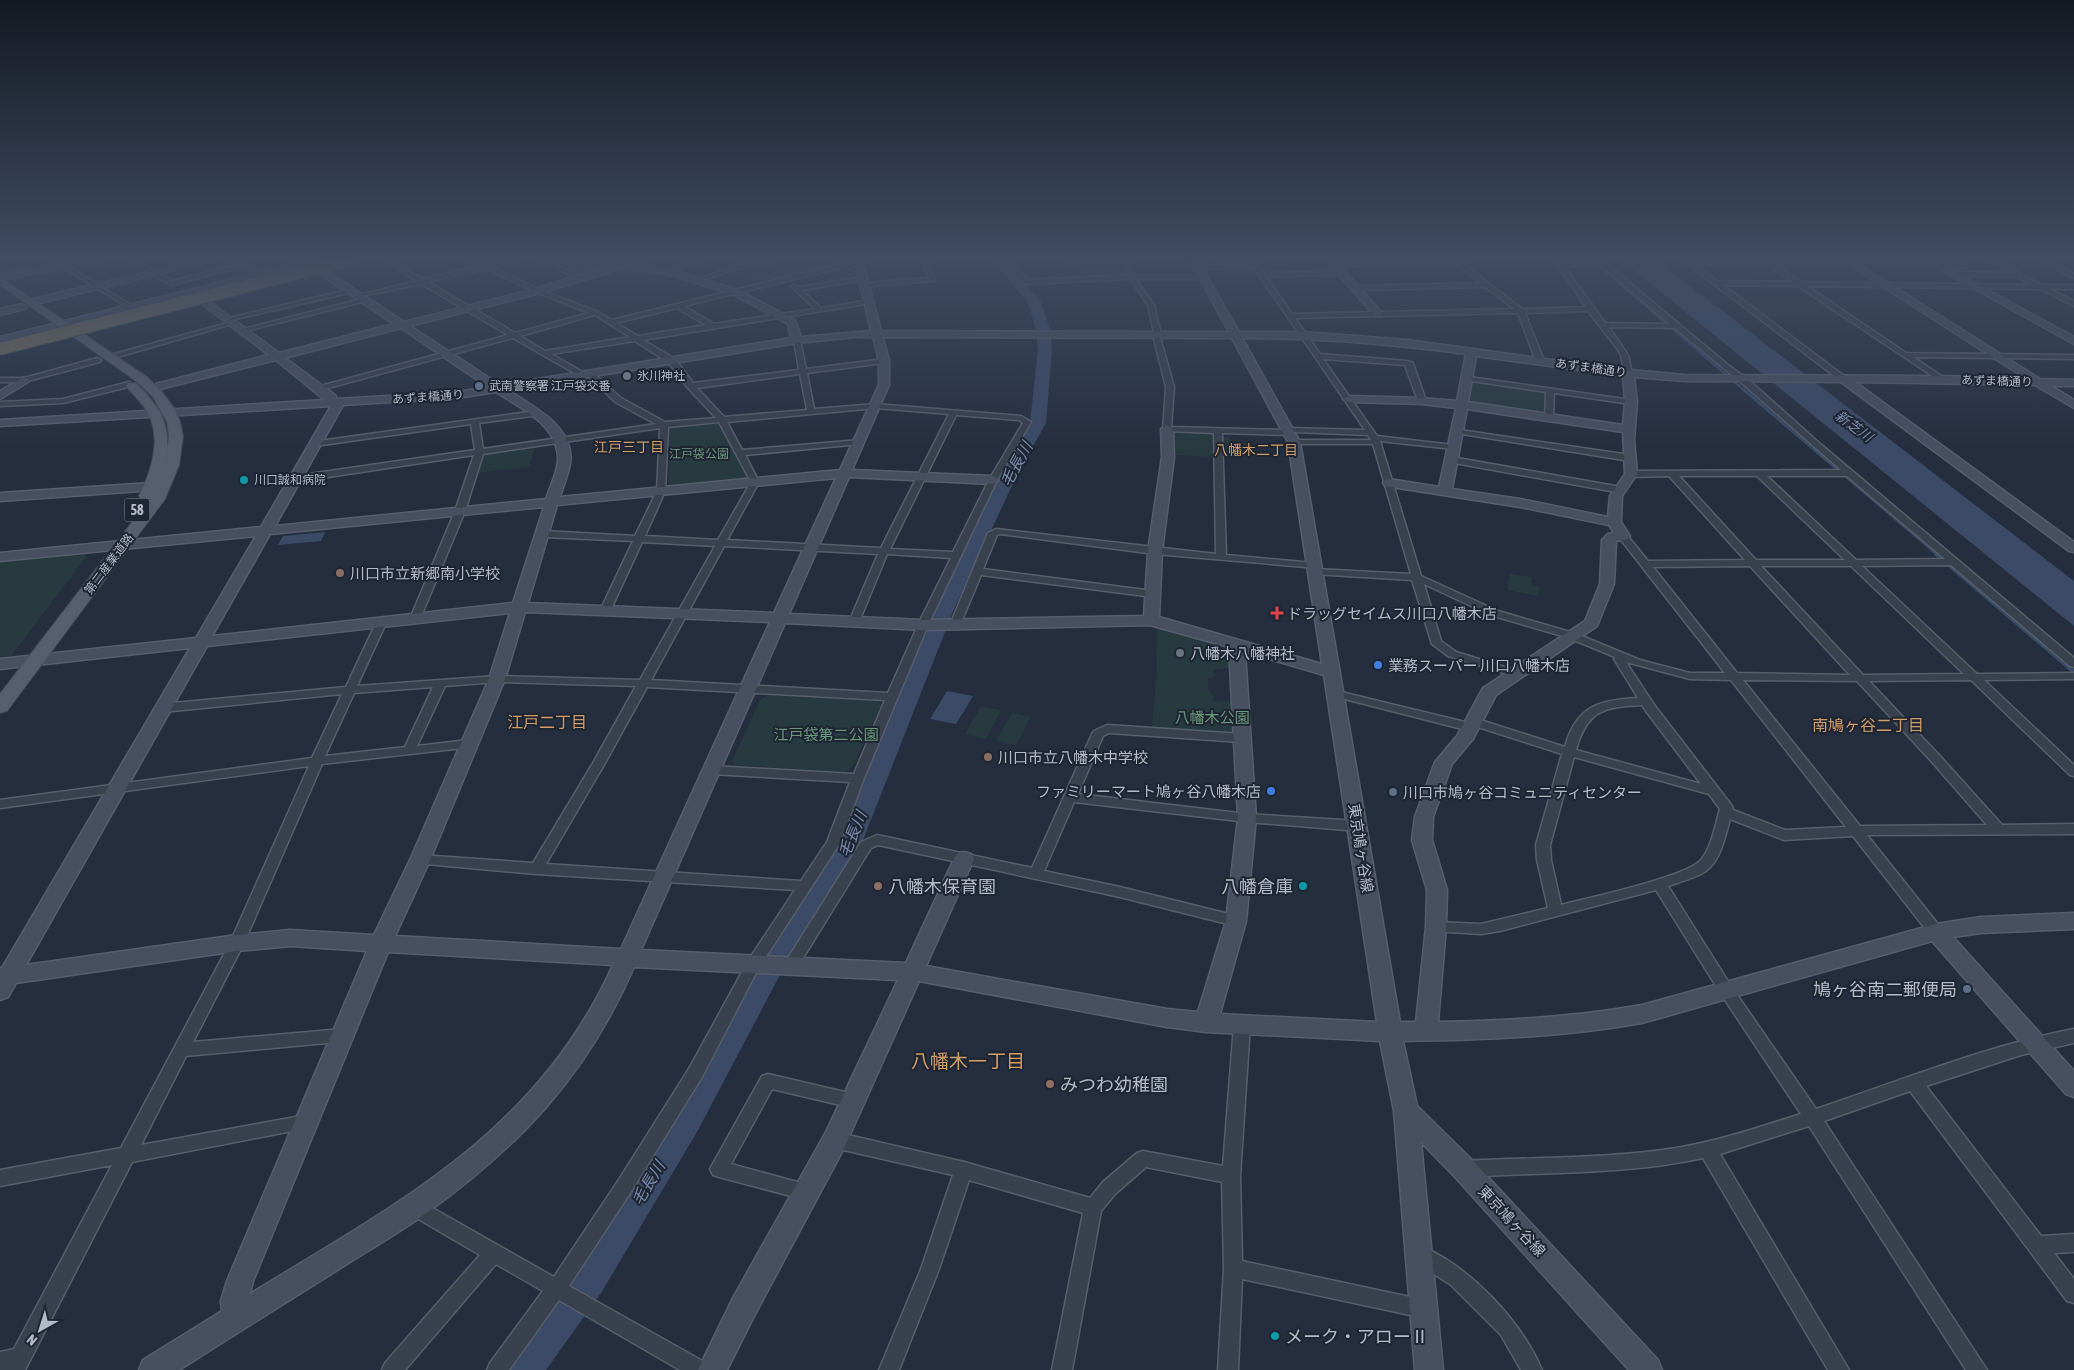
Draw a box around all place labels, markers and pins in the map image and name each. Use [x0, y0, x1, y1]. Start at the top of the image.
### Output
place label: 氷川神社 [637, 369, 685, 383]
marker: 氷川神社 [621, 370, 633, 382]
place label: 武南警察署 江戸袋交番 [489, 379, 611, 393]
marker: 武南警察署 江戸袋交番 [473, 380, 485, 392]
place label: 川口誠和病院 [254, 473, 326, 487]
marker: 川口誠和病院 [238, 474, 250, 486]
place label: 川口市立新郷南小学校 [350, 565, 500, 582]
marker: 川口市立新郷南小学校 [334, 567, 346, 579]
place label: ドラッグセイムス川口八幡木店 [1287, 605, 1497, 622]
marker: ドラッグセイムス川口八幡木店 [1271, 607, 1283, 619]
place label: 八幡木八幡神社 [1190, 645, 1295, 662]
marker: 八幡木八幡神社 [1174, 647, 1186, 659]
place label: 業務スーパー 川口八幡木店 [1388, 657, 1570, 674]
marker: 業務スーパー 川口八幡木店 [1372, 659, 1384, 671]
place label: 川口市立八幡木中学校 [998, 749, 1148, 766]
marker: 川口市立八幡木中学校 [982, 751, 994, 763]
place label: ファミリーマート鳩ヶ谷八幡木店 [1036, 783, 1261, 800]
place label: 川口市鳩ヶ谷コミュニティセンター [1403, 784, 1642, 801]
marker: ファミリーマート鳩ヶ谷八幡木店 [1265, 785, 1277, 797]
marker: 川口市鳩ヶ谷コミュニティセンター [1387, 786, 1399, 798]
place label: 八幡木保育園 [888, 876, 996, 897]
place label: 八幡倉庫 [1221, 876, 1293, 897]
marker: 八幡木保育園 [872, 880, 884, 892]
marker: 八幡倉庫 [1297, 880, 1309, 892]
place label: 鳩ヶ谷南二郵便局 [1813, 979, 1957, 1000]
marker: 鳩ヶ谷南二郵便局 [1961, 983, 1973, 995]
place label: みつわ幼稚園 [1060, 1074, 1168, 1095]
marker: みつわ幼稚園 [1044, 1078, 1056, 1090]
place label: メーク・アローⅡ [1285, 1326, 1429, 1347]
marker: メーク・アローⅡ [1269, 1330, 1281, 1342]

